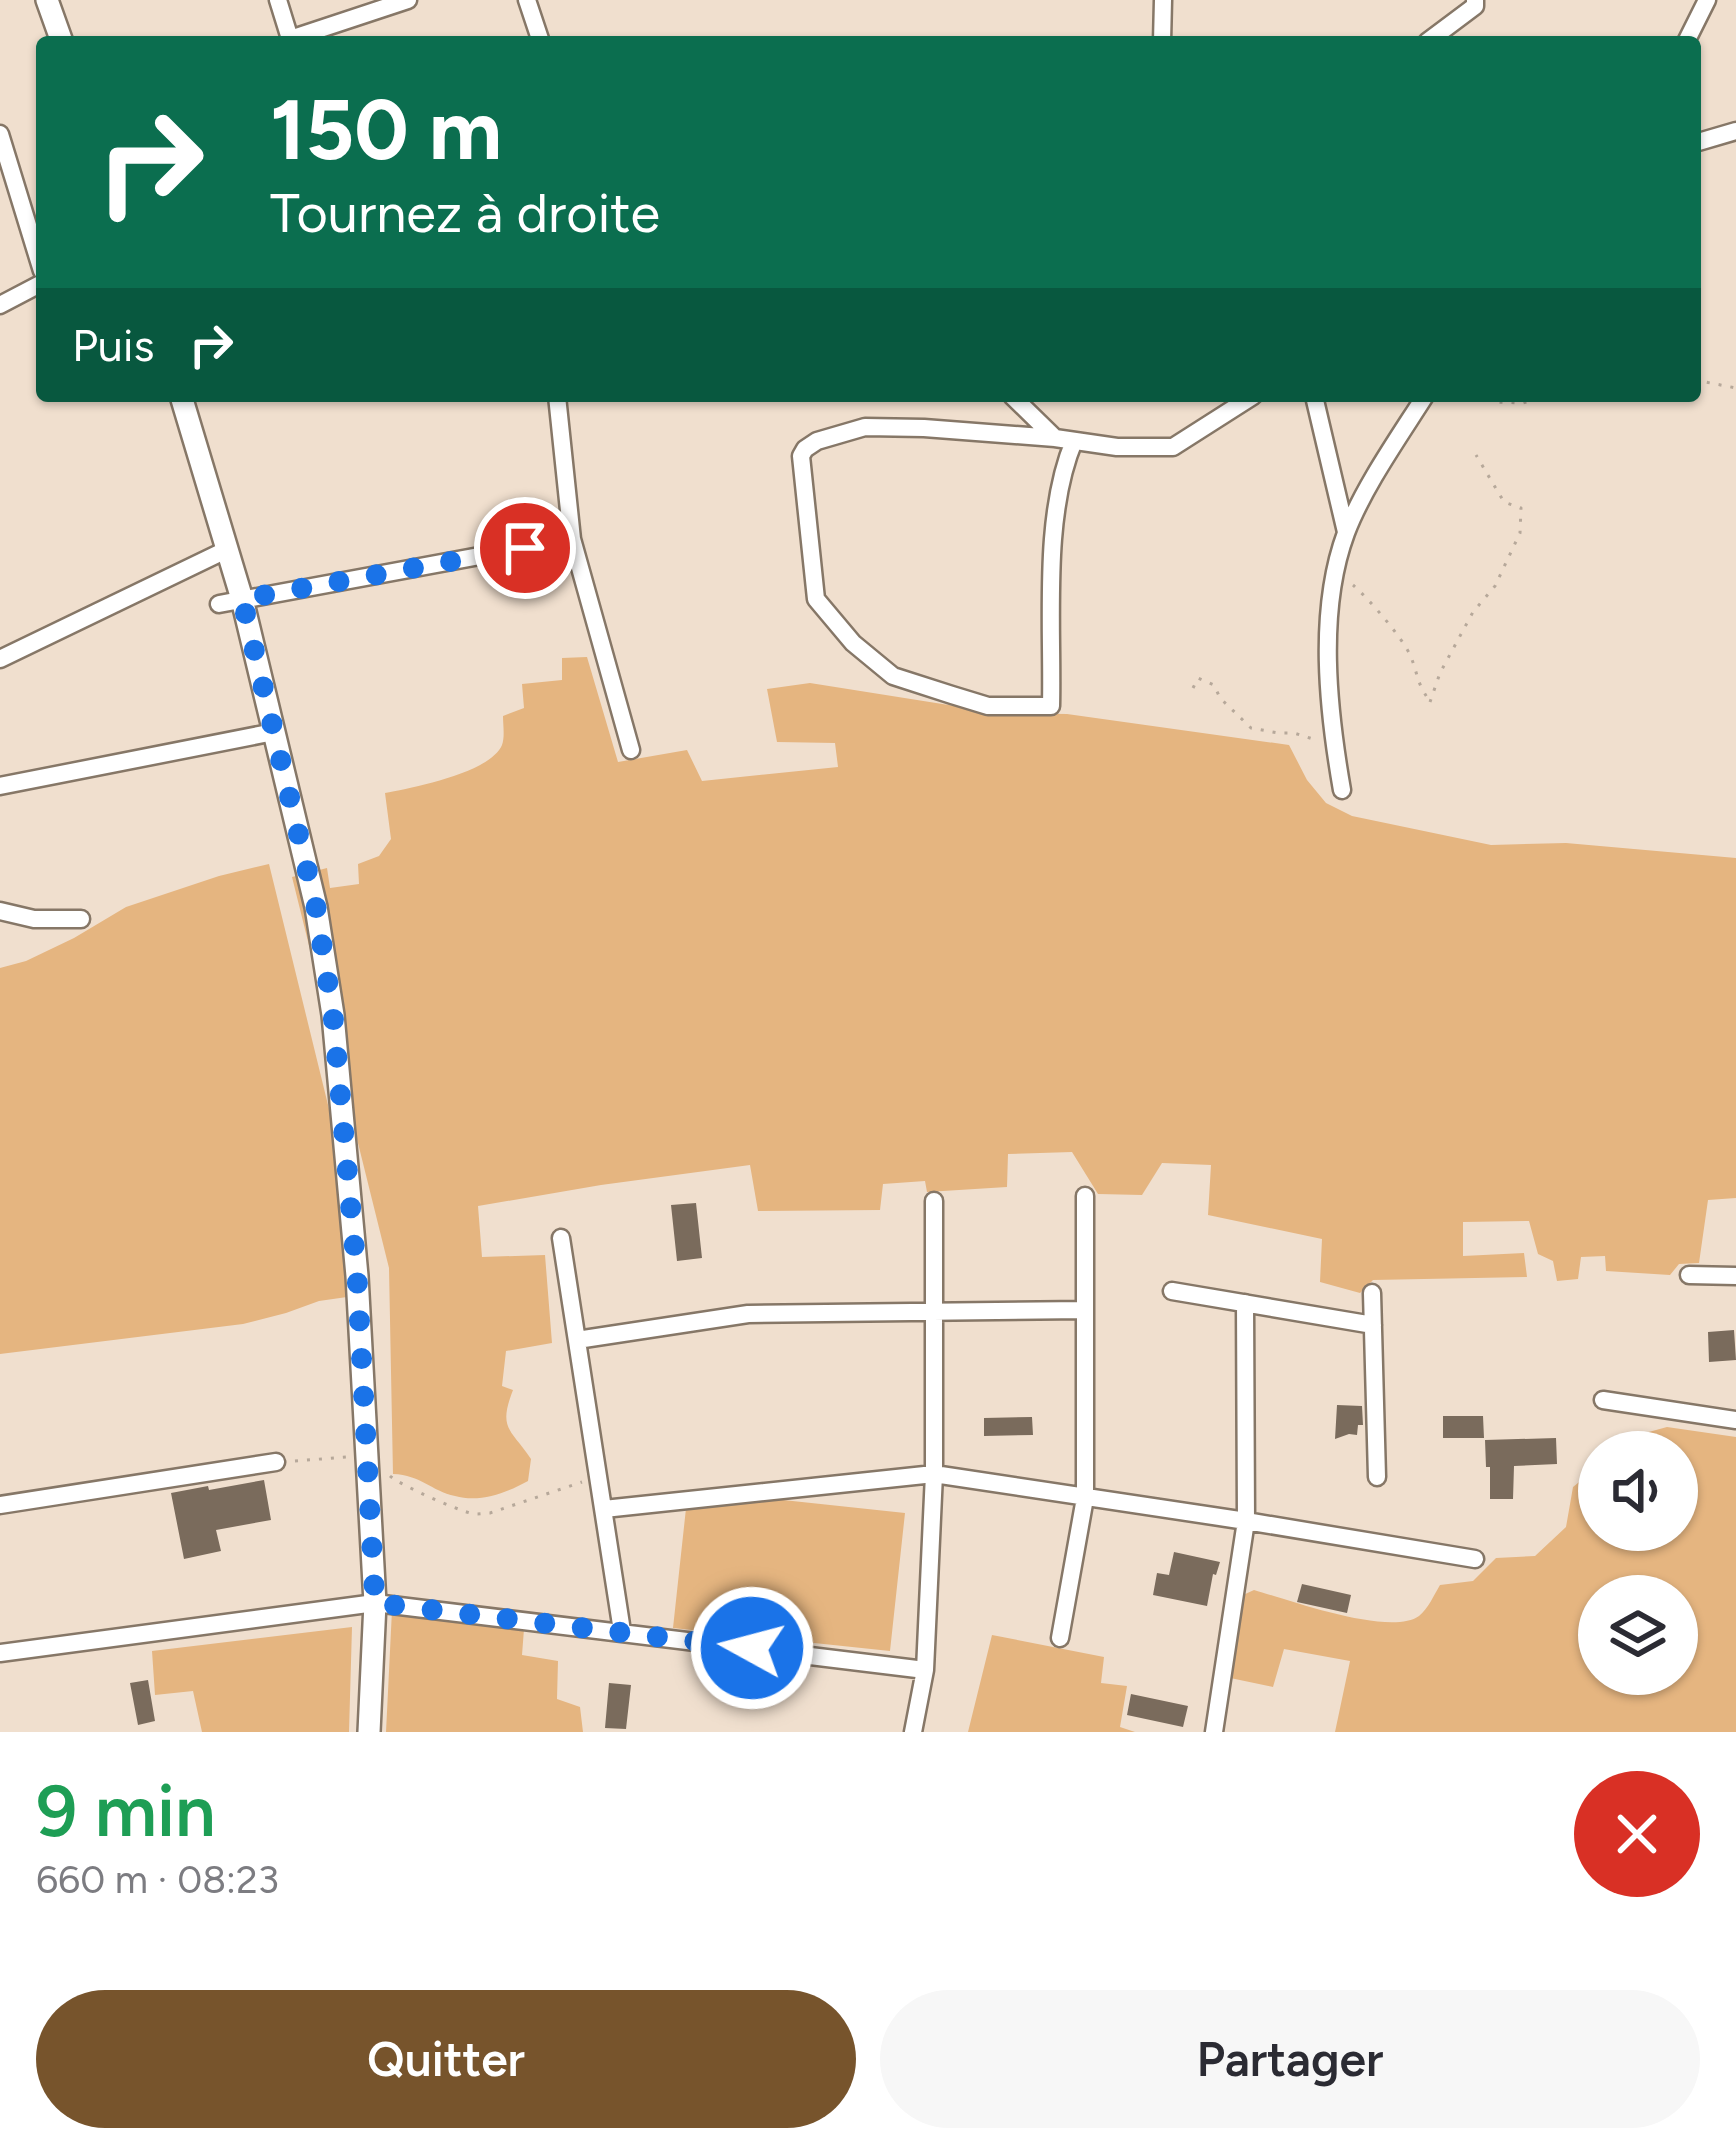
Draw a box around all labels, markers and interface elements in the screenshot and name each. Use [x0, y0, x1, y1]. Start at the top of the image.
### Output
text: 150 m [270, 79, 502, 180]
icon: right [72, 84, 228, 240]
text: Tournez à droite [270, 181, 660, 246]
icon: right [178, 312, 244, 378]
text: Puis [72, 318, 154, 372]
pin [474, 497, 576, 599]
icon: arrive [492, 515, 558, 581]
map controls [1578, 1431, 1698, 1695]
button: sound [1578, 1431, 1698, 1551]
button: layers [1578, 1575, 1698, 1695]
position arrow [689, 1585, 815, 1711]
text: 9 min [36, 1768, 216, 1854]
button: close [1574, 1771, 1700, 1897]
text: 660 m · 08:23 [36, 1856, 279, 1903]
button: Quitter [36, 1990, 856, 2128]
button: Partager [880, 1990, 1700, 2128]

